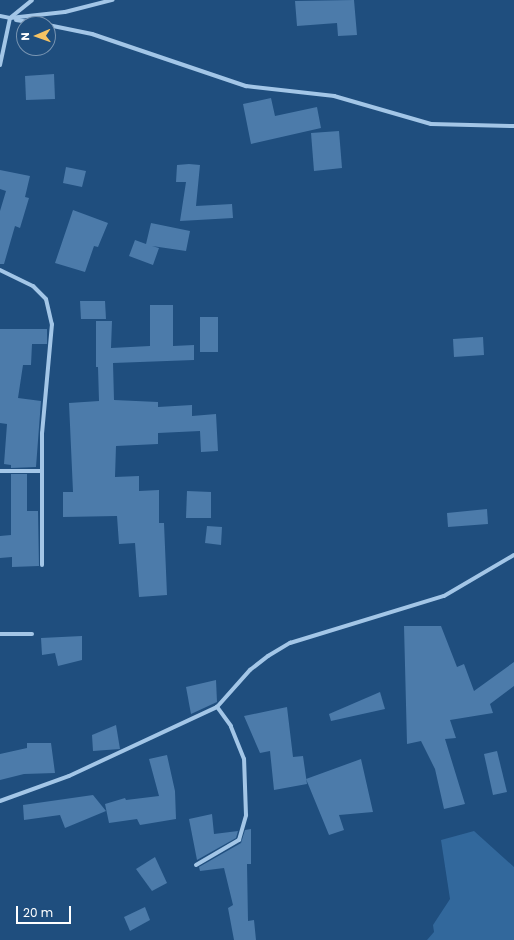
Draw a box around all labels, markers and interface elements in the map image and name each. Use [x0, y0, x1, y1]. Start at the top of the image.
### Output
north arrow [16, 16, 56, 56]
text: N [17, 32, 33, 41]
scale bar [18, 898, 73, 924]
text: 20 m [23, 904, 53, 921]

